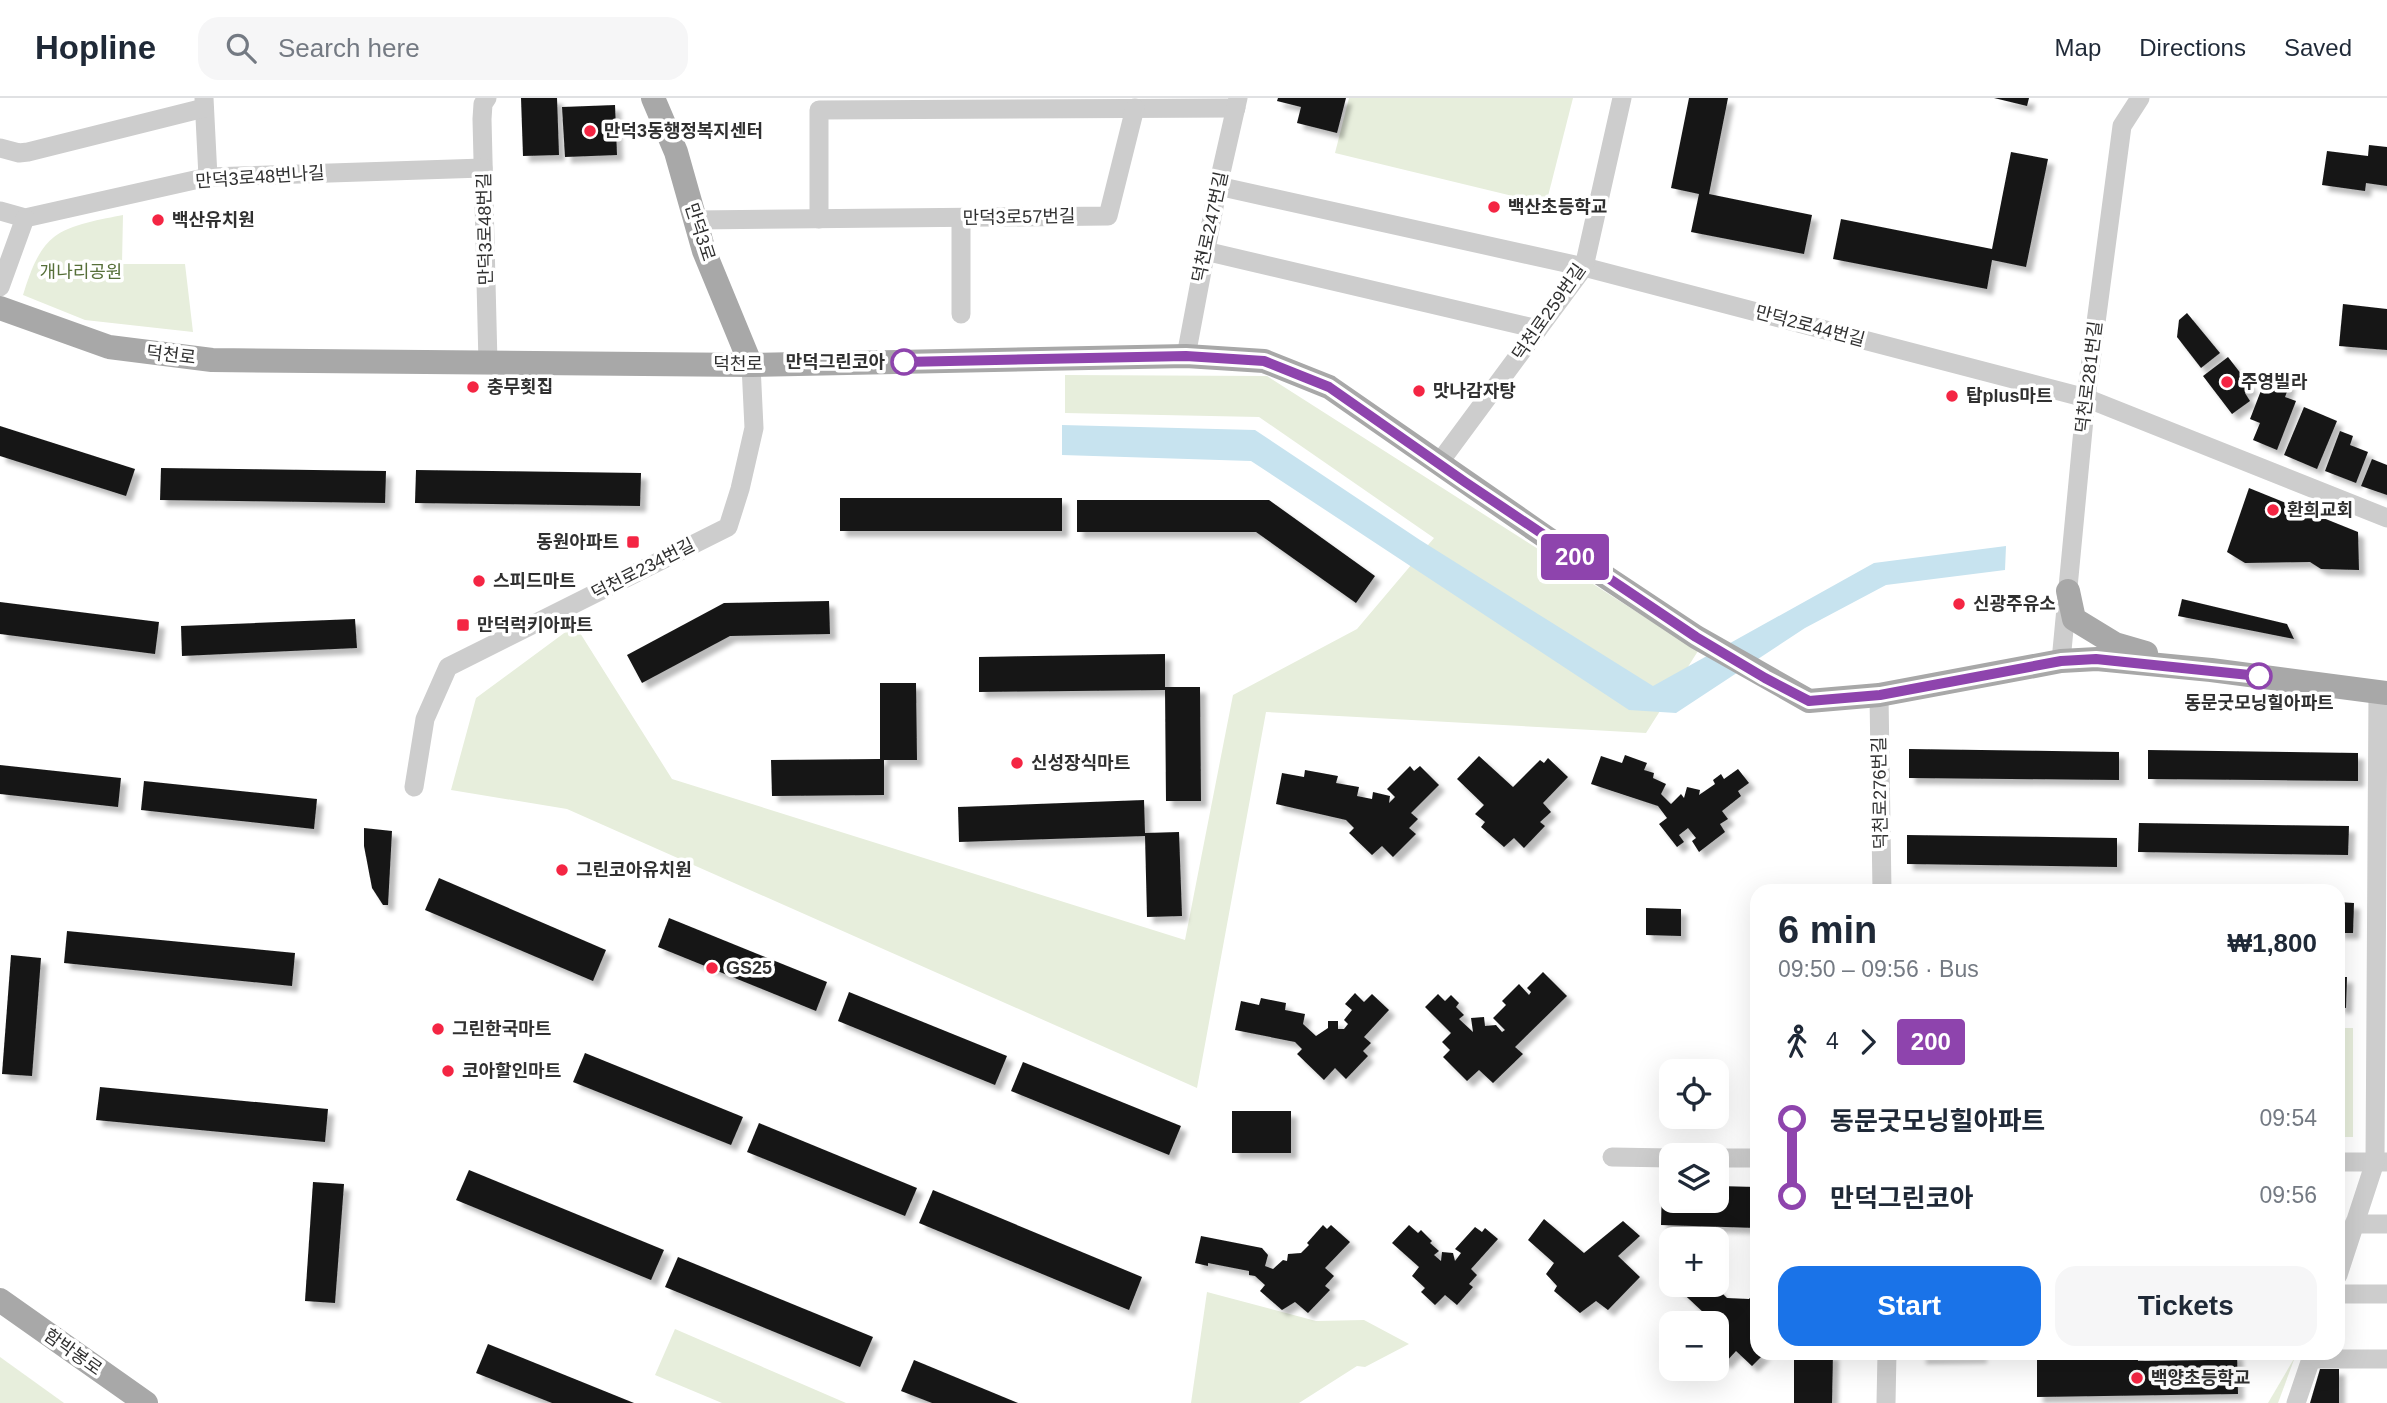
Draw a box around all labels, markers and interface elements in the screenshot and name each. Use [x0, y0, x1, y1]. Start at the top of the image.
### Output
search box [198, 17, 688, 80]
text: Hopline [35, 29, 156, 66]
icon: search [222, 29, 260, 67]
text: Search here [278, 33, 420, 63]
text: Map [2055, 34, 2101, 61]
text: Directions [2139, 34, 2246, 61]
text: Saved [2284, 34, 2352, 61]
place label: 만덕3동행정복지센터 [604, 121, 763, 141]
marker: 만덕3동행정복지센터 [582, 123, 598, 139]
street label: 만덕3로48번나길 [195, 163, 325, 191]
street label: 덕천로247번길 [1188, 170, 1232, 284]
street label: 만덕3로48번길 [474, 172, 496, 286]
place label: 백산초등학교 [1508, 197, 1607, 217]
marker: 백산초등학교 [1486, 199, 1502, 215]
street label: 만덕3로 [681, 201, 719, 263]
street label: 만덕3로57번길 [962, 206, 1076, 228]
place label: 백산유치원 [172, 210, 255, 230]
marker: 백산유치원 [150, 212, 166, 228]
street label: 덕천로259번길 [1508, 260, 1590, 364]
park label: 개나리공원 [40, 262, 122, 282]
street label: 만덕2로44번길 [1753, 302, 1867, 350]
street label: 덕천로281번길 [2072, 320, 2106, 434]
street label: 덕천로 [145, 342, 197, 368]
marker: 만덕그린코아 [891, 349, 917, 375]
place label: 만덕그린코아 [786, 352, 885, 372]
street label: 덕천로 [713, 354, 763, 374]
place label: 주영빌라 [2241, 372, 2308, 392]
marker: 주영빌라 [2219, 374, 2235, 390]
place label: 충무횟집 [487, 377, 553, 397]
marker: 충무횟집 [465, 379, 481, 395]
place label: 맛나감자탕 [1433, 381, 1516, 401]
marker: 맛나감자탕 [1411, 383, 1427, 399]
place label: 탑plus마트 [1966, 386, 2053, 406]
marker: 탑plus마트 [1944, 388, 1960, 404]
place label: 환희교회 [2287, 500, 2353, 520]
marker: 환희교회 [2265, 502, 2281, 518]
place label: 동원아파트 [536, 532, 619, 552]
street label: 덕천로234번길 [588, 534, 698, 604]
marker: 동원아파트 [625, 534, 641, 550]
line badge: 200 [1535, 534, 1615, 580]
text: 200 [1555, 543, 1595, 570]
place label: 스피드마트 [493, 571, 576, 591]
marker: 스피드마트 [471, 573, 487, 589]
place label: 신광주유소 [1973, 594, 2056, 614]
marker: 신광주유소 [1951, 596, 1967, 612]
place label: 만덕럭키아파트 [477, 615, 593, 635]
marker: 만덕럭키아파트 [455, 617, 471, 633]
marker: 동문굿모닝힐아파트 [2246, 663, 2272, 689]
place label: 동문굿모닝힐아파트 [2184, 693, 2334, 713]
street label: 덕천로276번길 [1869, 736, 1891, 850]
place label: 신성장식마트 [1031, 753, 1130, 773]
marker: 신성장식마트 [1009, 755, 1025, 771]
place label: 그린코아유치원 [576, 860, 692, 880]
marker: 그린코아유치원 [554, 862, 570, 878]
text: 6 min [1778, 909, 1877, 951]
text: ₩1,800 [2227, 928, 2317, 958]
text: 09:50 – 09:56 · Bus [1778, 956, 1979, 982]
place label: GS25 [726, 958, 772, 978]
marker: GS25 [704, 960, 720, 976]
place label: 그린한국마트 [452, 1019, 551, 1039]
marker: 그린한국마트 [430, 1021, 446, 1037]
icon: walk [1778, 1023, 1816, 1061]
icon: forward [1849, 1023, 1887, 1061]
text: 4 [1826, 1028, 1839, 1054]
text: 200 [1911, 1028, 1951, 1055]
map controls [1659, 1059, 1729, 1381]
button: locate [1659, 1059, 1729, 1129]
place label: 코아할인마트 [462, 1061, 561, 1081]
marker: 코아할인마트 [440, 1063, 456, 1079]
text: 09:54 [2259, 1105, 2317, 1131]
text: 동문굿모닝힐아파트 [1830, 1106, 2045, 1136]
button: layers [1659, 1143, 1729, 1213]
text: 09:56 [2259, 1182, 2317, 1208]
text: 만덕그린코아 [1830, 1183, 1974, 1213]
button: + [1659, 1227, 1729, 1297]
button: Start [1778, 1266, 2041, 1346]
button: Tickets [2055, 1266, 2317, 1346]
button: − [1659, 1311, 1729, 1381]
street label: 함박봉로 [40, 1325, 106, 1379]
place label: 백양초등학교 [2151, 1368, 2250, 1388]
marker: 백양초등학교 [2129, 1370, 2145, 1386]

